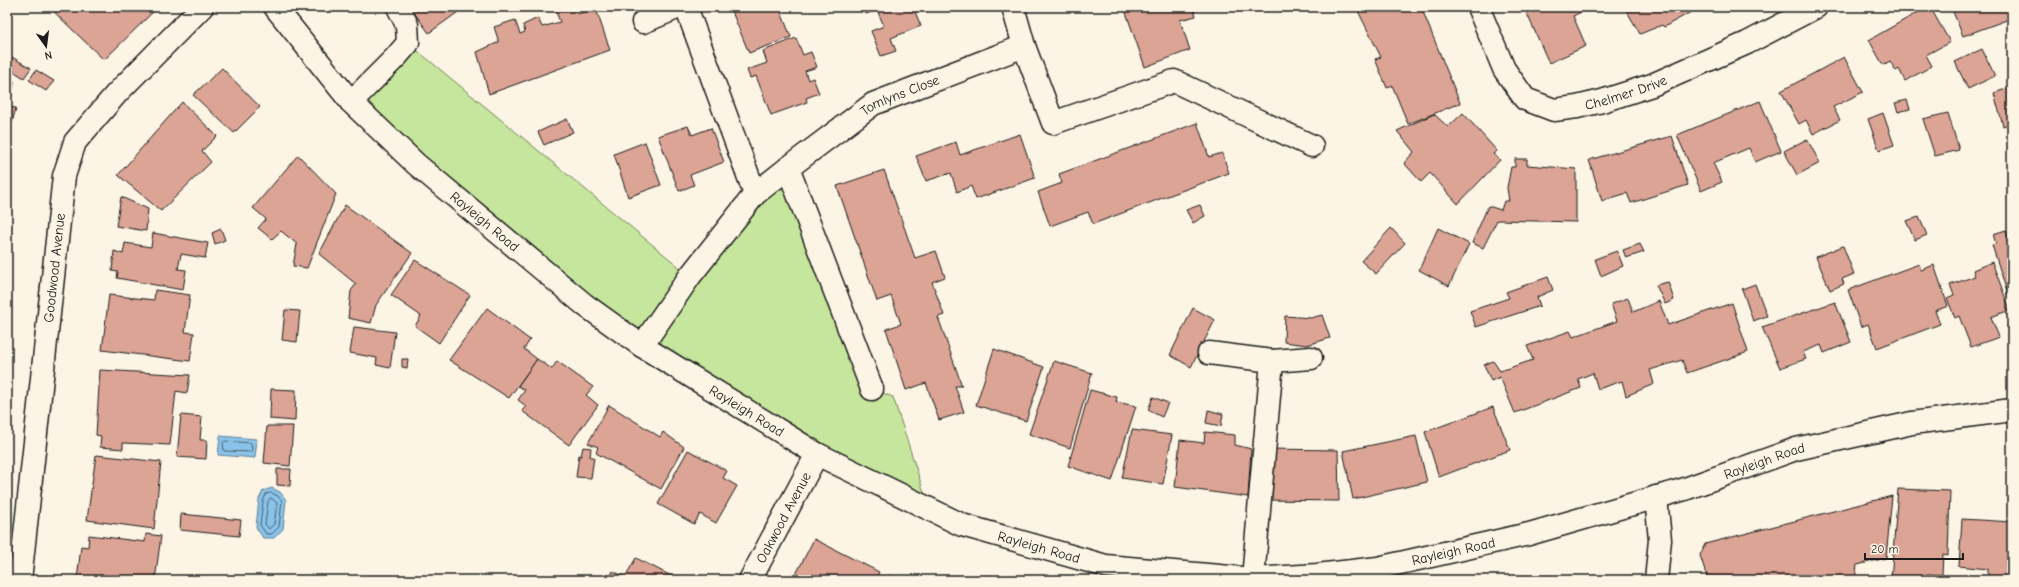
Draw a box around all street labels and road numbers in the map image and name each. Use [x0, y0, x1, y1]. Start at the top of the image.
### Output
street label: Tomlyns Close [857, 71, 942, 120]
street label: Chelmer Drive [1583, 71, 1670, 114]
street label: Rayleigh Road [446, 188, 522, 255]
street label: Goodwood Avenue [40, 212, 69, 323]
street label: Rayleigh Road [706, 382, 787, 441]
street label: Rayleigh Road [1722, 439, 1806, 483]
street label: Oakwood Avenue [753, 469, 815, 566]
street label: Rayleigh Road [996, 528, 1082, 567]
street label: Rayleigh Road [1410, 534, 1497, 569]

